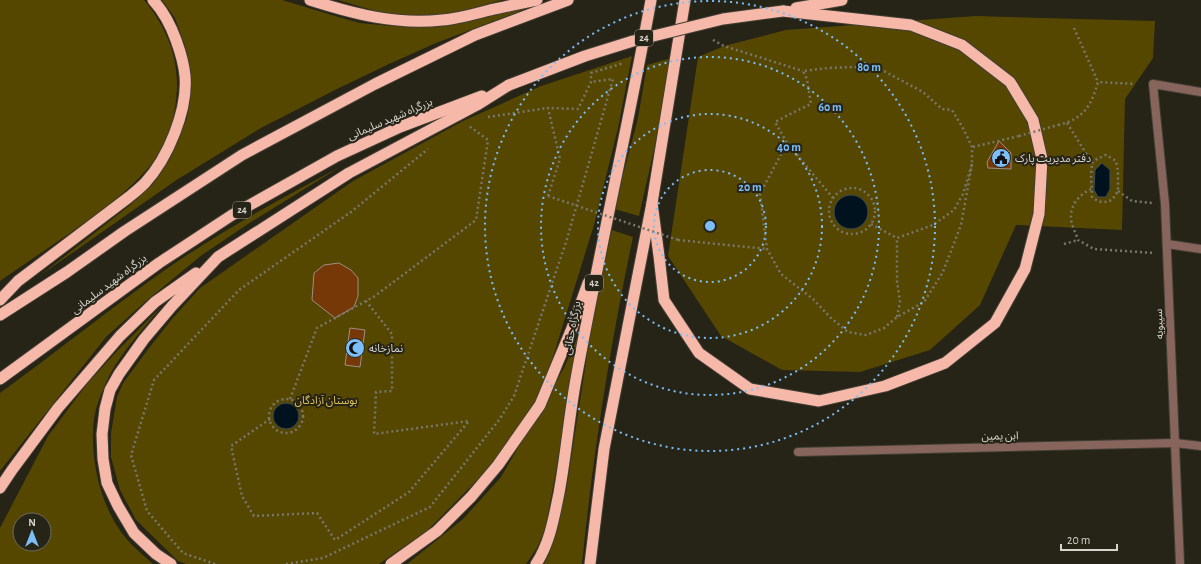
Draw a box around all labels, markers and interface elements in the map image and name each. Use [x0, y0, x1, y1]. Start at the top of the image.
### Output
road number: 24 [635, 30, 653, 46]
text: 80 m [857, 61, 881, 73]
street label: بزرگراه شهید سلیمانی [346, 95, 434, 143]
text: 60 m [818, 101, 842, 113]
text: 40 m [777, 141, 801, 153]
public building icon: دفتر مدیریت پارک [990, 147, 1012, 169]
place label: دفتر مدیریت پارک [1015, 153, 1091, 166]
text: 20 m [738, 181, 762, 193]
road number: 24 [233, 202, 251, 218]
centre of rings [703, 219, 717, 233]
street label: بزرگراه شهید سلیمانی [69, 251, 149, 317]
road number: 42 [585, 275, 603, 291]
street label: بزرگراه حقانی [560, 300, 584, 356]
street label: سیبویه [1153, 308, 1166, 339]
mosque icon: نمازخانه [344, 337, 366, 359]
place label: نمازخانه [369, 343, 403, 355]
park label: بوستان آزادگان [295, 394, 357, 407]
street label: ابن یمین [981, 430, 1019, 443]
north arrow [12, 512, 52, 552]
text: N [28, 517, 36, 528]
scale bar [1061, 526, 1117, 552]
text: 20 m [1067, 534, 1090, 546]

